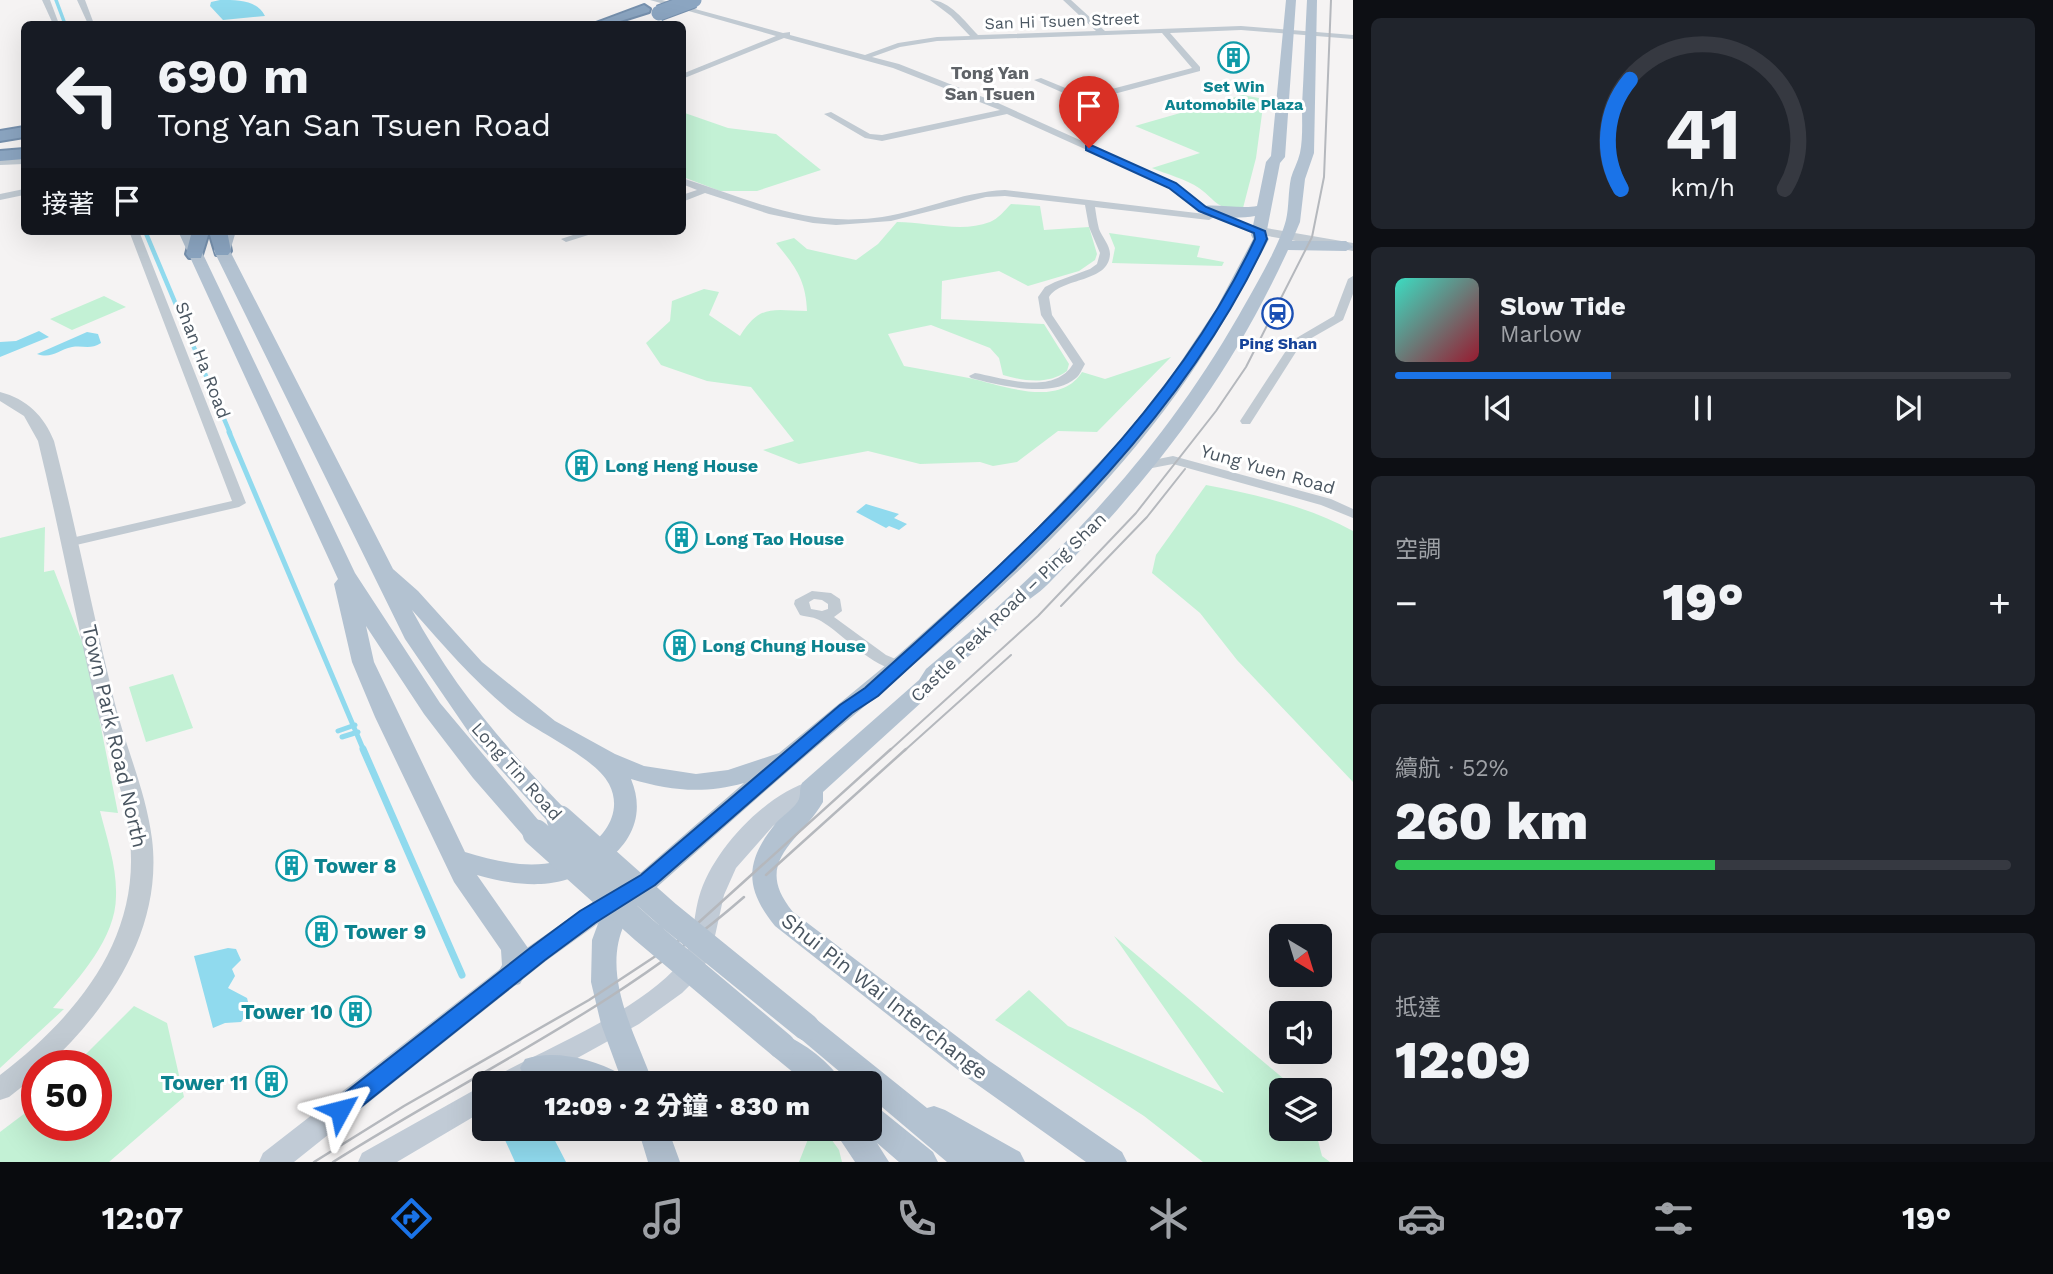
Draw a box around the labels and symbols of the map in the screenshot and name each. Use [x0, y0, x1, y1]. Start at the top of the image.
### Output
street label: San Hi Tsuen Street [984, 9, 1140, 33]
building icon: Set Win Automobile Plaza [1217, 40, 1251, 74]
district label: Tong Yan San Tsuen [945, 62, 1035, 104]
pin [1059, 76, 1119, 148]
place label: Set Win Automobile Plaza [1165, 77, 1304, 114]
station icon: Ping Shan [1261, 297, 1295, 331]
street label: Shan Ha Road [171, 299, 235, 421]
place label: Ping Shan [1239, 334, 1317, 353]
street label: Yung Yuen Road [1198, 440, 1338, 498]
building icon: Long Heng House [565, 448, 599, 482]
place label: Long Heng House [605, 455, 758, 476]
street label: Castle Peak Road – Ping Shan [906, 508, 1110, 706]
building icon: Long Tao House [665, 521, 699, 555]
place label: Long Tao House [705, 528, 844, 549]
street label: Town Park Road North [77, 622, 153, 850]
building icon: Long Chung House [662, 628, 696, 662]
place label: Long Chung House [702, 635, 866, 656]
street label: Long Tin Road [468, 718, 566, 824]
building icon: Tower 8 [274, 848, 308, 882]
place label: Tower 8 [314, 853, 397, 878]
street label: Shui Pin Wai Interchange [777, 908, 993, 1084]
building icon: Tower 9 [304, 914, 338, 948]
place label: Tower 9 [344, 919, 427, 944]
north arrow [1269, 924, 1332, 987]
building icon: Tower 10 [339, 994, 373, 1028]
place label: Tower 10 [241, 999, 333, 1024]
speed limit sign: 50 [21, 1050, 112, 1141]
building icon: Tower 11 [254, 1065, 288, 1099]
place label: Tower 11 [160, 1070, 248, 1095]
position arrow [303, 1073, 377, 1147]

